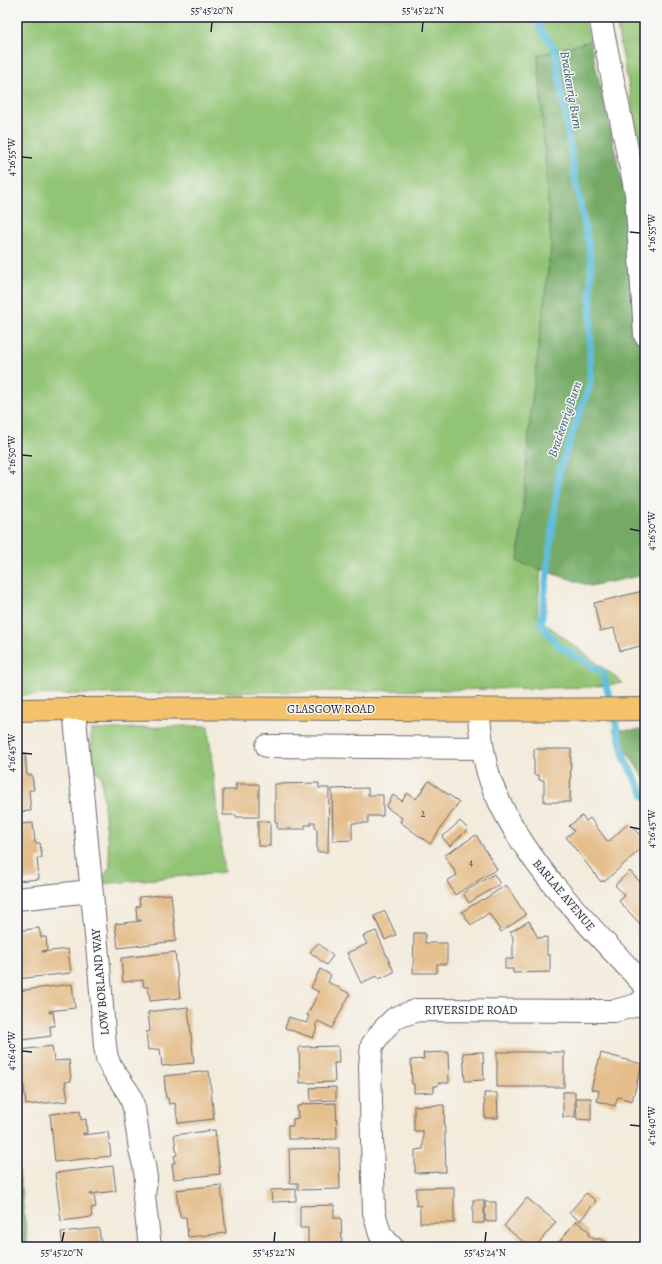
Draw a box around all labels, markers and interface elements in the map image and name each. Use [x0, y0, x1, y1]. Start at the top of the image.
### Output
text: 55°45'20"N [191, 4, 233, 17]
text: 55°45'22"N [402, 4, 444, 17]
water label: Brackenrig Burn [556, 50, 587, 131]
text: 4°16'55"W [5, 137, 18, 176]
text: 4°16'55"W [645, 213, 658, 252]
water label: Brackenrig Burn [544, 379, 585, 459]
text: 4°16'50"W [5, 435, 18, 475]
text: 4°16'50"W [645, 511, 658, 551]
street label: GLASGOW ROAD [287, 701, 375, 717]
text: 4°16'45"W [5, 733, 18, 772]
house number: 2 [421, 807, 426, 820]
text: 4°16'45"W [645, 809, 658, 848]
house number: 4 [469, 856, 474, 869]
street label: BARLAE AVENUE [529, 856, 599, 934]
street label: LOW BORLAND WAY [87, 928, 113, 1036]
street label: RIVERSIDE ROAD [425, 1002, 517, 1018]
text: 4°16'40"W [5, 1031, 18, 1071]
text: 4°16'40"W [645, 1106, 658, 1146]
text: 55°45'20"N [41, 1246, 83, 1259]
text: 55°45'22"N [253, 1246, 295, 1259]
text: 55°45'24"N [464, 1246, 506, 1259]

